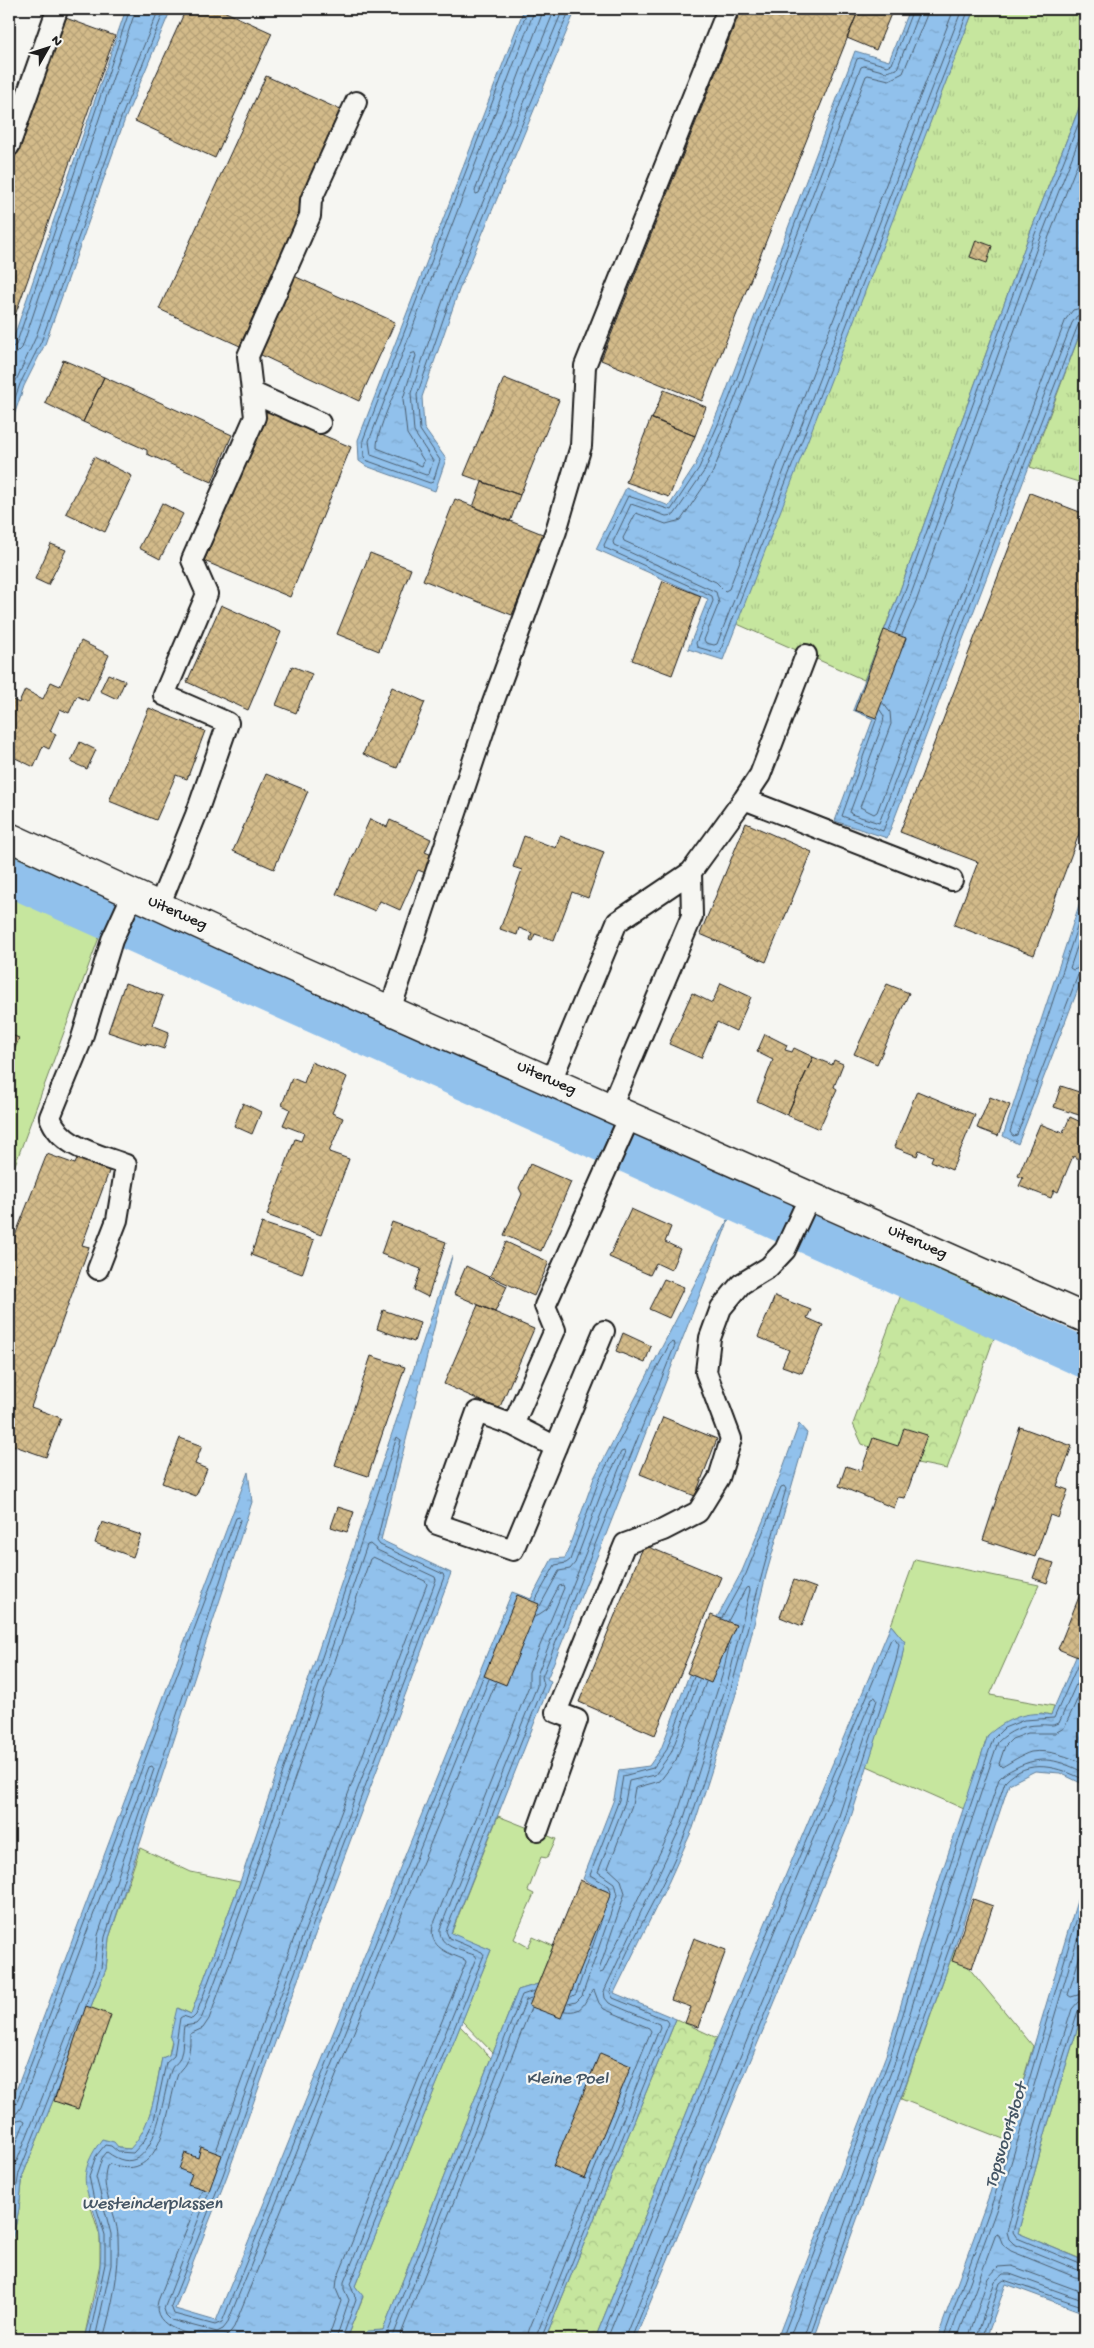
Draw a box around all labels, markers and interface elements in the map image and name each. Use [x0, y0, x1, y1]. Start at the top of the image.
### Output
north arrow [22, 22, 72, 72]
text: N [47, 32, 66, 50]
street label: Uiterweg [144, 893, 210, 935]
street label: Uiterweg [513, 1058, 579, 1100]
street label: Uiterweg [884, 1222, 950, 1264]
water label: Kleine Poel [526, 2069, 609, 2090]
water label: Topsvoortsloot [981, 2077, 1034, 2191]
water label: Westeinderplassen [82, 2194, 223, 2215]

